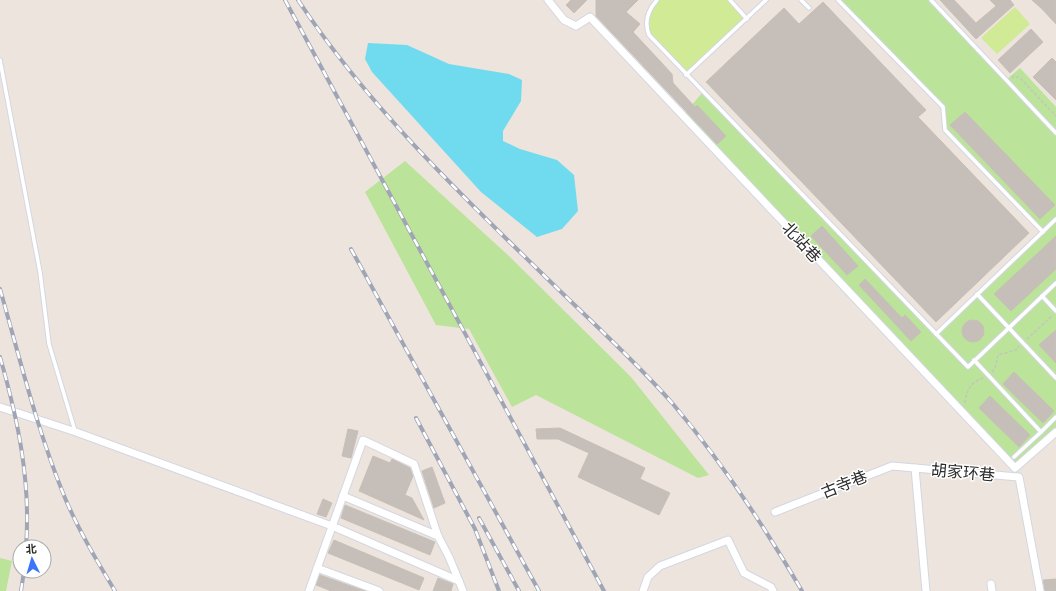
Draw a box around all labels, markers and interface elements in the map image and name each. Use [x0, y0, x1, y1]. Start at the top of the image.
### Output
street label: 北站巷 [779, 219, 824, 266]
street label: 胡家环巷 [930, 461, 996, 484]
street label: 古寺巷 [819, 469, 870, 501]
north arrow [12, 539, 52, 579]
text: 北 [25, 544, 37, 555]

